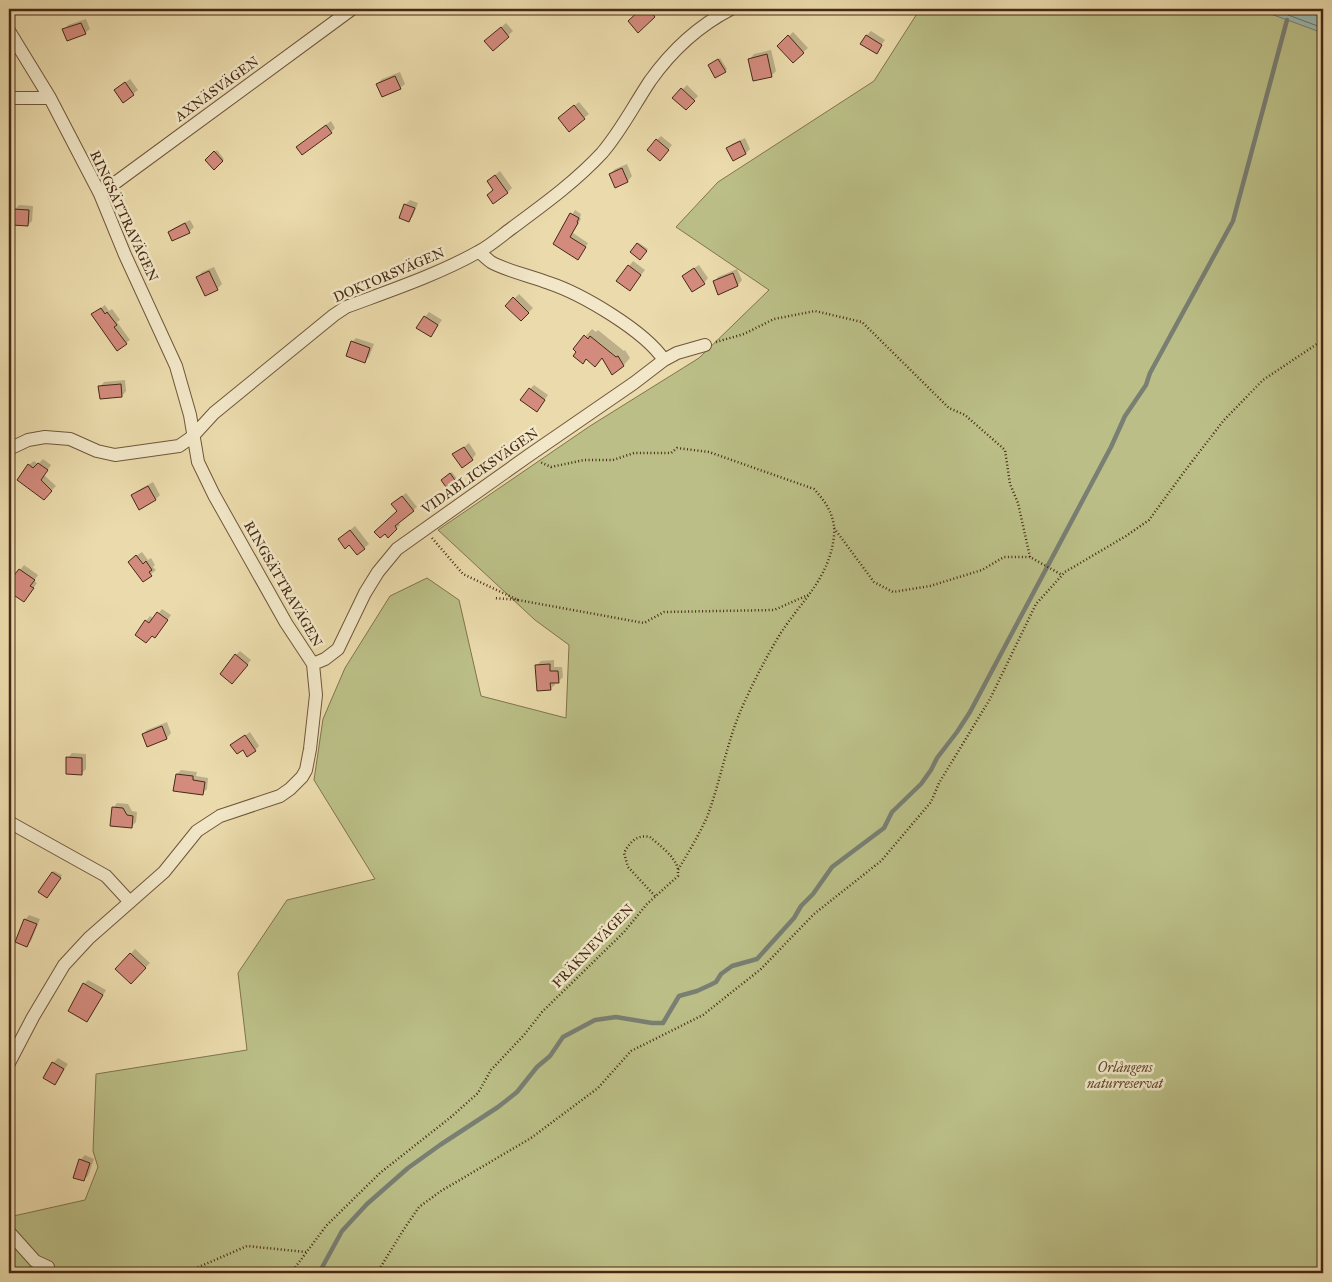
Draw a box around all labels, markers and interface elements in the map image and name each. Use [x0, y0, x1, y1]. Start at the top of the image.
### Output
street label: AXNÄSVÄGEN [170, 52, 262, 126]
street label: RINGSÄTTRAVÄGEN [86, 147, 163, 284]
street label: DOKTORSVÄGEN [330, 243, 447, 306]
street label: VIDABLICKSVÄGEN [417, 423, 542, 518]
street label: RINGSÄTTRAVÄGEN [240, 518, 327, 650]
street label: FRÄKNEVÄGEN [548, 900, 637, 992]
park label: Orlångens naturreservat [1087, 1059, 1165, 1092]

